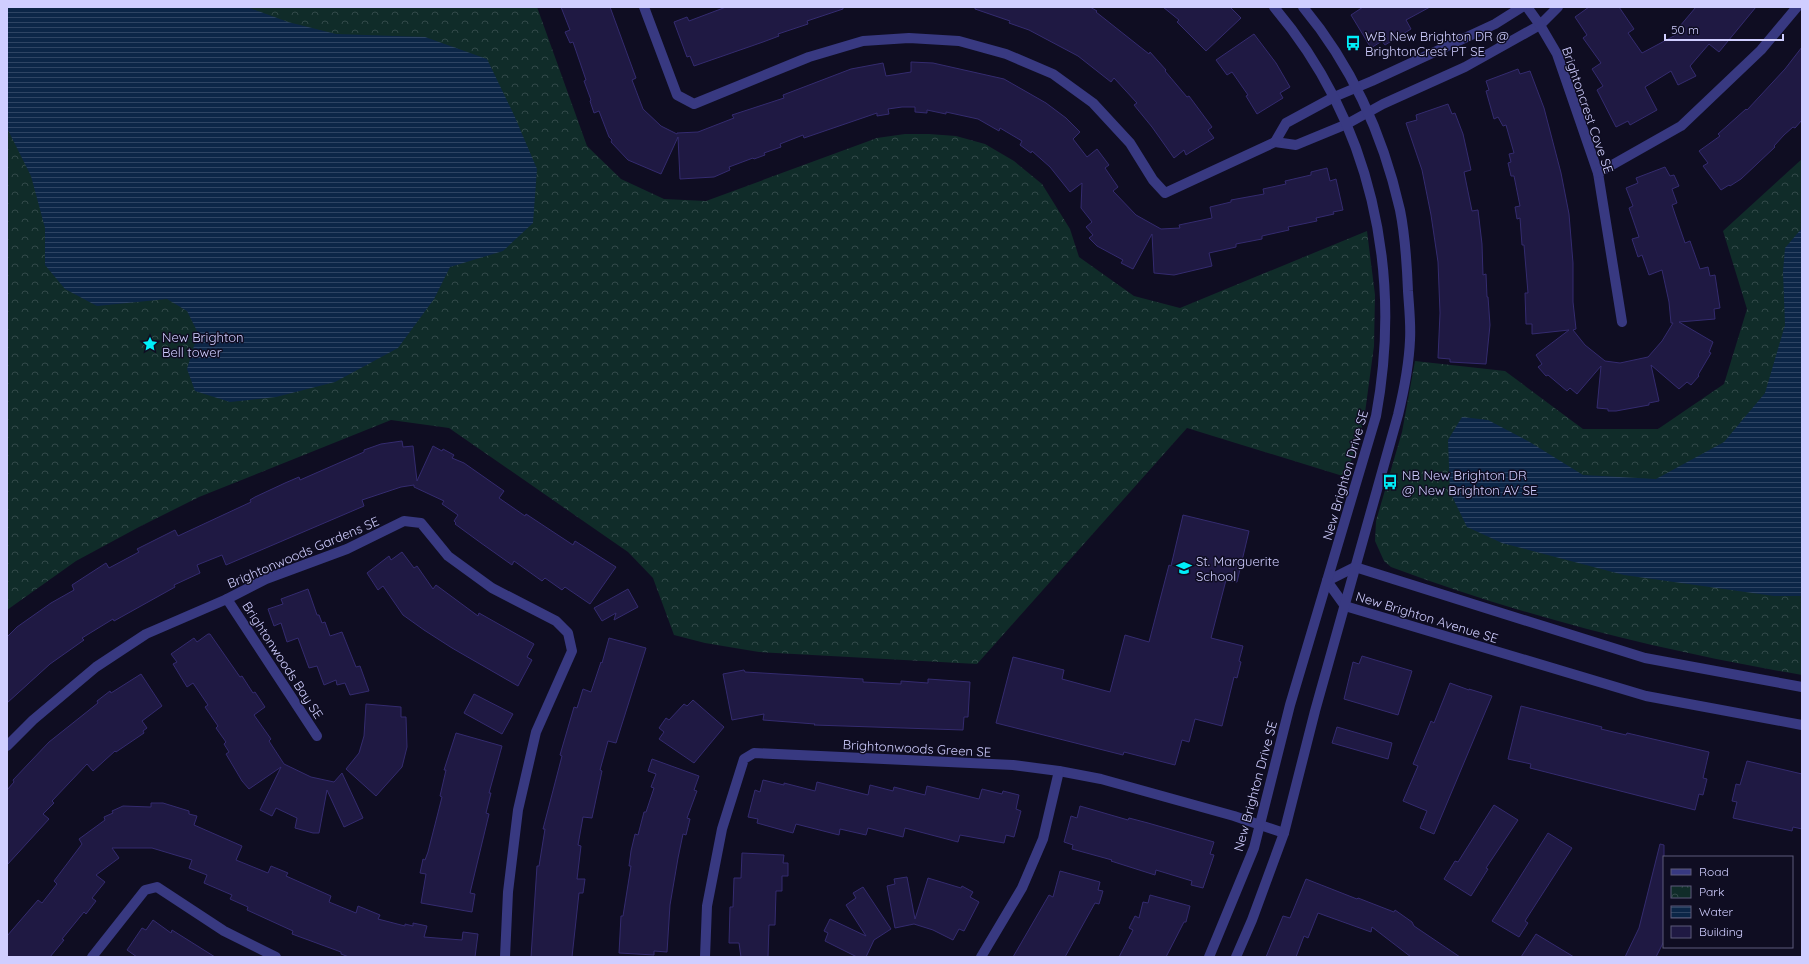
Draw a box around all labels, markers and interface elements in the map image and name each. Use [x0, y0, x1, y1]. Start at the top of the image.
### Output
scale bar [1665, 16, 1783, 42]
text: 50 m [1671, 22, 1699, 37]
place label: WB New Brighton DR @ BrightonCrest PT SE [1365, 28, 1509, 59]
bus stop icon: WB New Brighton DR @ BrightonCrest PT SE [1344, 34, 1362, 52]
street label: Brightoncrest Cove SE [1559, 45, 1617, 175]
place label: New Brighton Bell tower [162, 329, 244, 360]
place icon: New Brighton Bell tower [141, 335, 159, 353]
street label: New Brighton Drive SE [1319, 408, 1371, 542]
place label: NB New Brighton DR @ New Brighton AV SE [1402, 467, 1537, 498]
bus stop icon: NB New Brighton DR @ New Brighton AV SE [1381, 473, 1399, 491]
street label: Brightonwoods Gardens SE [225, 513, 381, 591]
place label: St. Marguerite School [1196, 553, 1279, 584]
school or university icon: St. Marguerite School [1175, 559, 1193, 577]
street label: New Brighton Avenue SE [1354, 588, 1500, 646]
street label: Brightonwoods Bay SE [239, 598, 327, 722]
street label: New Brighton Drive SE [1230, 719, 1280, 853]
street label: Brightonwoods Green SE [842, 736, 992, 760]
legend [1663, 856, 1793, 948]
text: Road [1699, 864, 1729, 879]
text: Park [1699, 884, 1724, 899]
text: Water [1699, 904, 1734, 919]
text: Building [1699, 924, 1743, 939]

